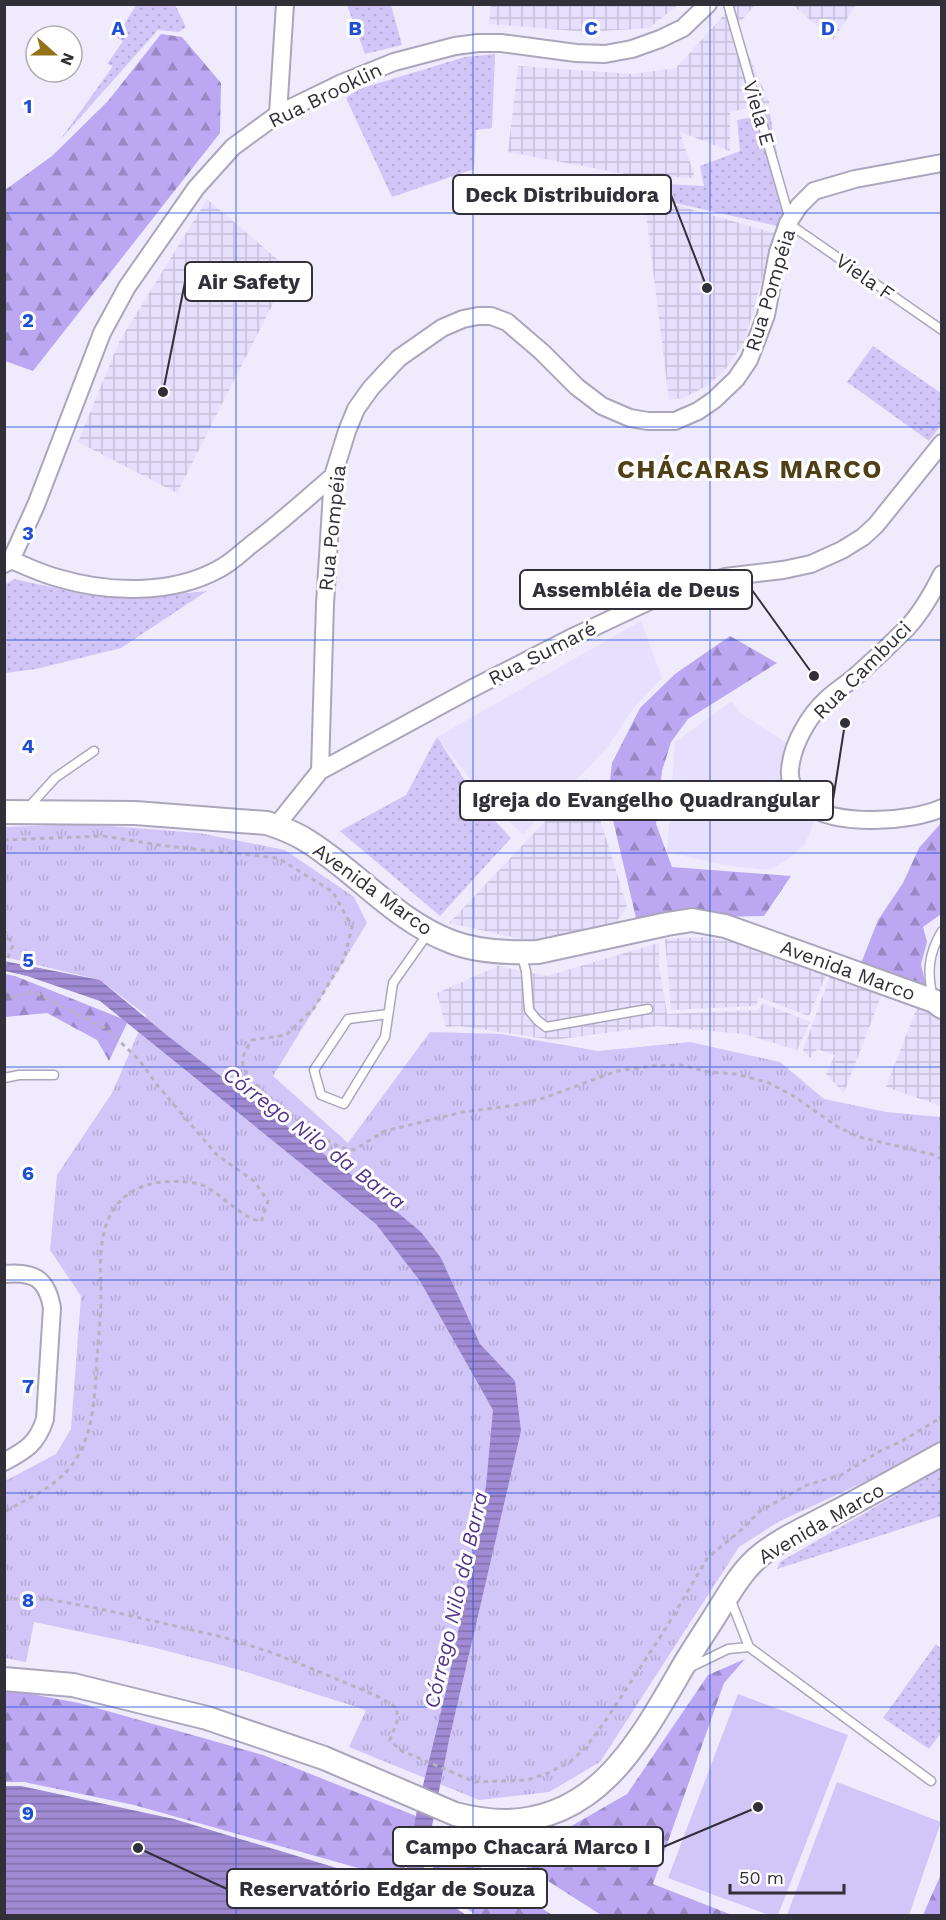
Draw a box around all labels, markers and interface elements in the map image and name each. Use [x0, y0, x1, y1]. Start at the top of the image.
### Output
text: A [111, 16, 125, 40]
text: B [348, 16, 362, 40]
text: C [584, 16, 598, 40]
text: D [821, 16, 835, 40]
north arrow [24, 24, 84, 84]
text: N [57, 50, 79, 68]
street label: Rua Brooklin [264, 57, 386, 133]
street label: Viela E [738, 78, 780, 148]
text: 1 [24, 94, 32, 118]
callout: Deck Distribuidora [453, 175, 671, 214]
text: Deck Distribuidora [465, 182, 660, 207]
street label: Rua Pompéia [740, 226, 800, 354]
street label: Viela F [831, 248, 899, 306]
callout: Air Safety [185, 262, 312, 301]
text: Air Safety [198, 269, 300, 294]
text: 2 [22, 308, 34, 332]
district label: CHÁCARAS MARCO [617, 454, 883, 484]
street label: Rua Pompéia [313, 464, 351, 592]
text: 3 [22, 521, 34, 545]
callout: Assembléia de Deus [520, 570, 752, 609]
text: Assembléia de Deus [532, 577, 740, 602]
street label: Rua Sumaré [484, 616, 600, 690]
street label: Rua Cambuci [808, 616, 916, 724]
text: 4 [22, 734, 35, 758]
callout: Igreja do Evangelho Quadrangular [460, 781, 833, 820]
text: Igreja do Evangelho Quadrangular [472, 787, 820, 812]
street label: Avenida Marco [309, 838, 437, 940]
street label: Avenida Marco [777, 934, 919, 1006]
text: 5 [22, 948, 34, 972]
water label: Córrego Nilo da Barra [218, 1061, 410, 1214]
text: 6 [22, 1161, 34, 1185]
text: 7 [22, 1374, 34, 1398]
street label: Avenida Marco [754, 1477, 888, 1569]
water label: Córrego Nilo da Barra [418, 1489, 493, 1711]
text: 8 [22, 1588, 34, 1612]
text: 9 [22, 1801, 34, 1825]
callout: Campo Chacará Marco I [393, 1827, 663, 1866]
text: Campo Chacará Marco I [405, 1834, 651, 1859]
scale bar [730, 1857, 844, 1895]
text: 50 m [739, 1867, 784, 1888]
callout: Reservatório Edgar de Souza [227, 1869, 547, 1908]
text: Reservatório Edgar de Souza [239, 1876, 536, 1901]

